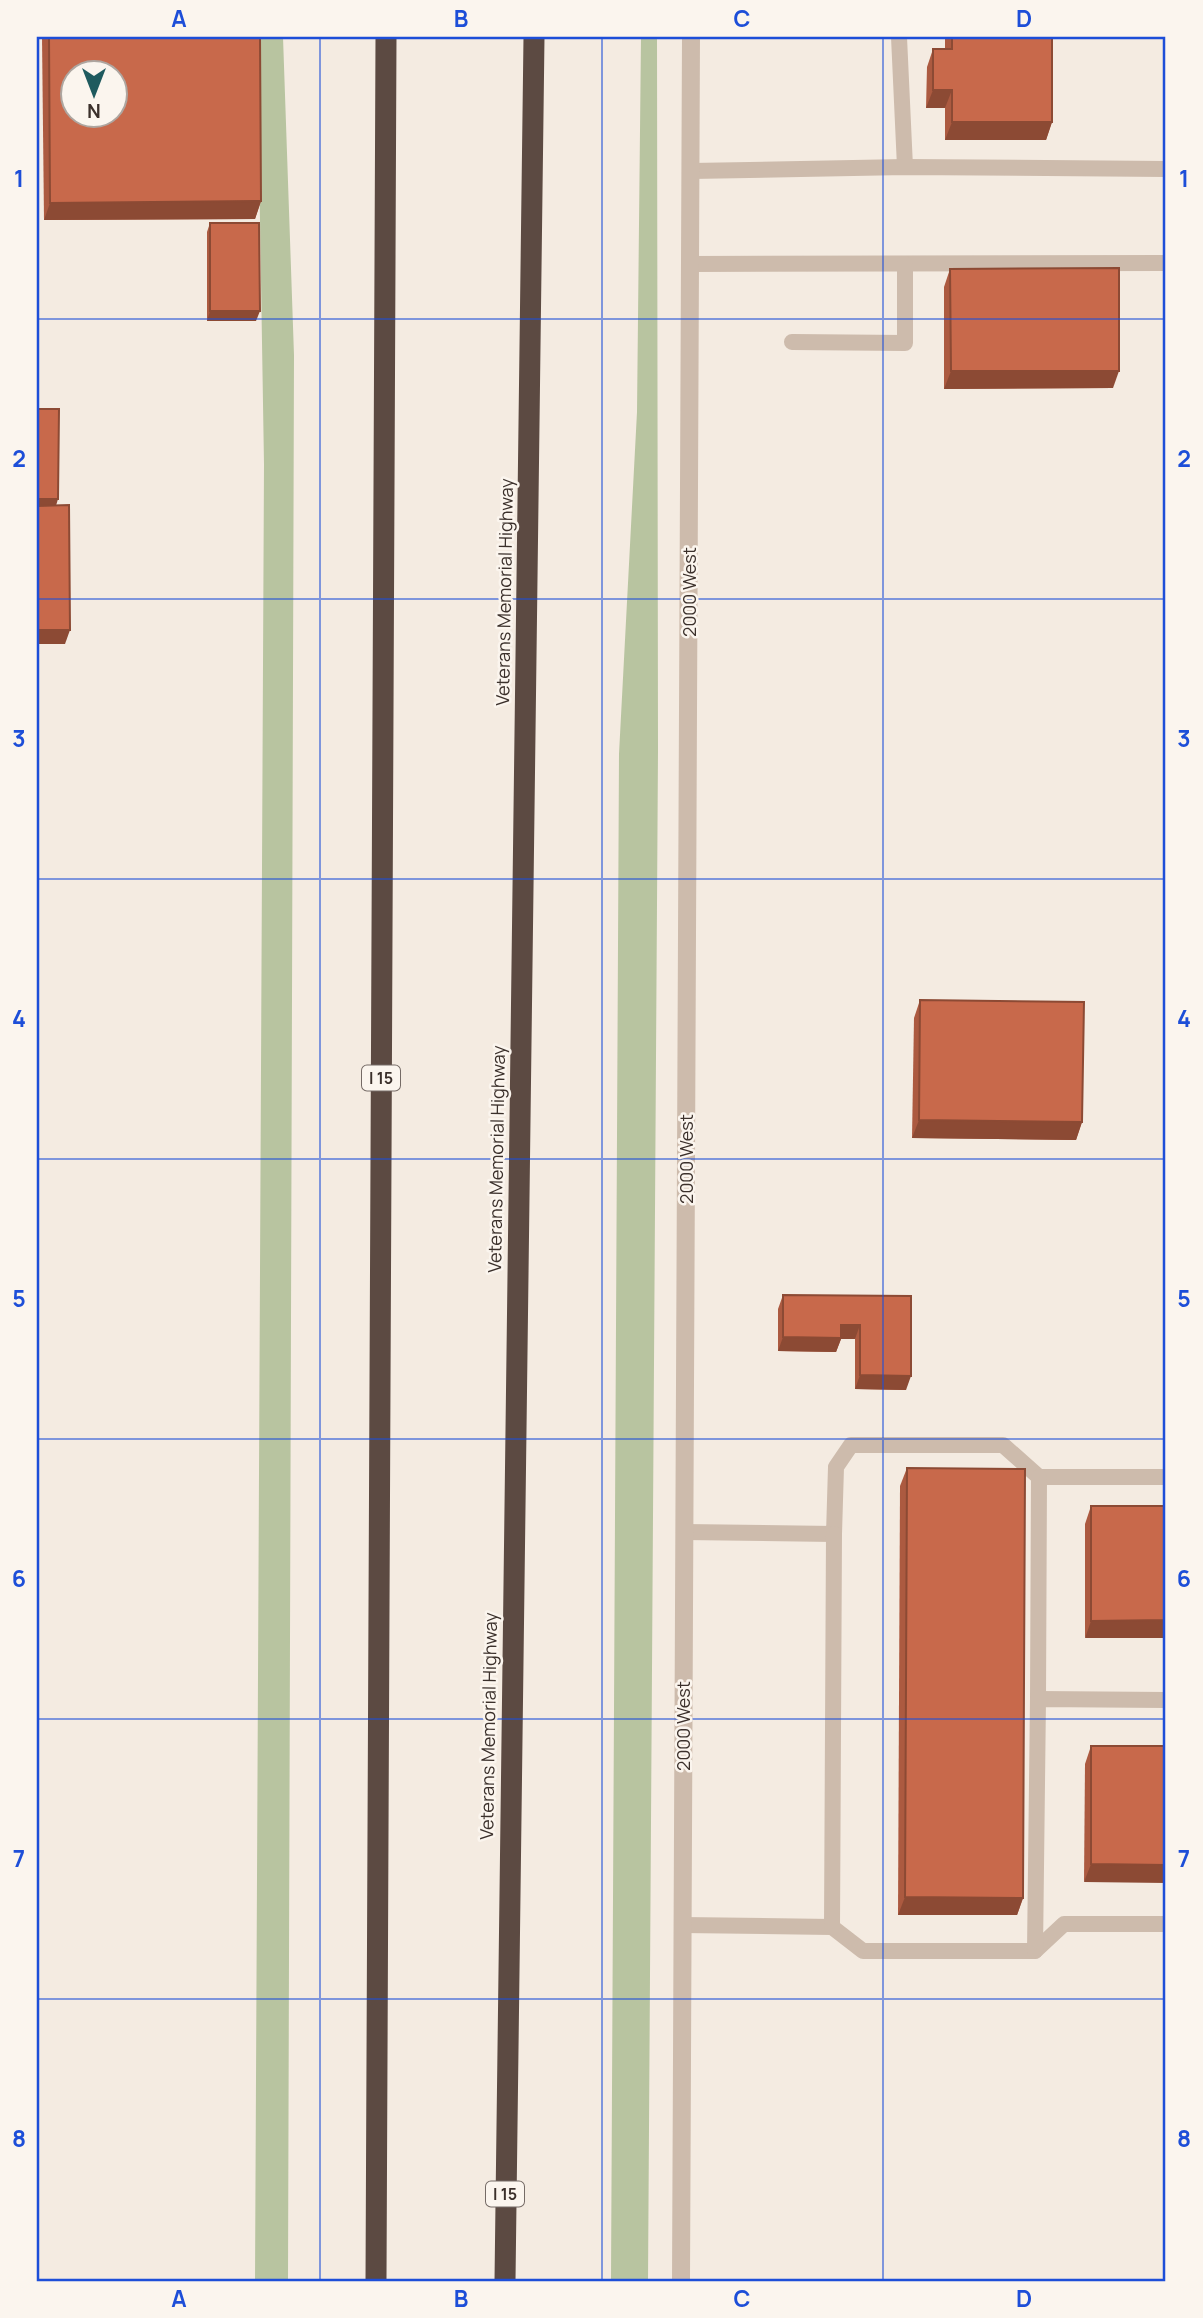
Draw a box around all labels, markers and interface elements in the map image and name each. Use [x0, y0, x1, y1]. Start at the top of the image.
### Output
text: A [171, 2, 187, 34]
text: B [454, 2, 468, 34]
text: C [734, 2, 751, 34]
text: D [1016, 2, 1032, 34]
north arrow [60, 60, 130, 130]
text: N [87, 98, 101, 124]
text: 1 [14, 162, 24, 194]
text: 1 [1179, 162, 1189, 194]
text: 2 [12, 442, 26, 474]
text: 2 [1177, 442, 1191, 474]
street label: Veterans Memorial Highway [490, 478, 518, 706]
street label: 2000 West [677, 547, 701, 637]
text: 3 [12, 722, 26, 754]
text: 3 [1177, 722, 1191, 754]
text: 4 [12, 1002, 26, 1034]
text: 4 [1177, 1002, 1191, 1034]
street label: Veterans Memorial Highway [482, 1045, 510, 1273]
road number: I 15 [362, 1066, 400, 1090]
street label: 2000 West [674, 1114, 698, 1204]
text: 5 [12, 1282, 26, 1314]
text: 5 [1177, 1282, 1191, 1314]
text: 6 [12, 1562, 26, 1594]
text: 6 [1177, 1562, 1191, 1594]
street label: Veterans Memorial Highway [474, 1612, 502, 1840]
street label: 2000 West [671, 1681, 695, 1771]
text: 7 [13, 1842, 25, 1874]
text: 7 [1178, 1842, 1190, 1874]
text: 8 [12, 2122, 26, 2154]
text: 8 [1177, 2122, 1191, 2154]
road number: I 15 [486, 2182, 524, 2206]
text: A [171, 2282, 187, 2314]
text: B [454, 2282, 468, 2314]
text: C [734, 2282, 751, 2314]
text: D [1016, 2282, 1032, 2314]

